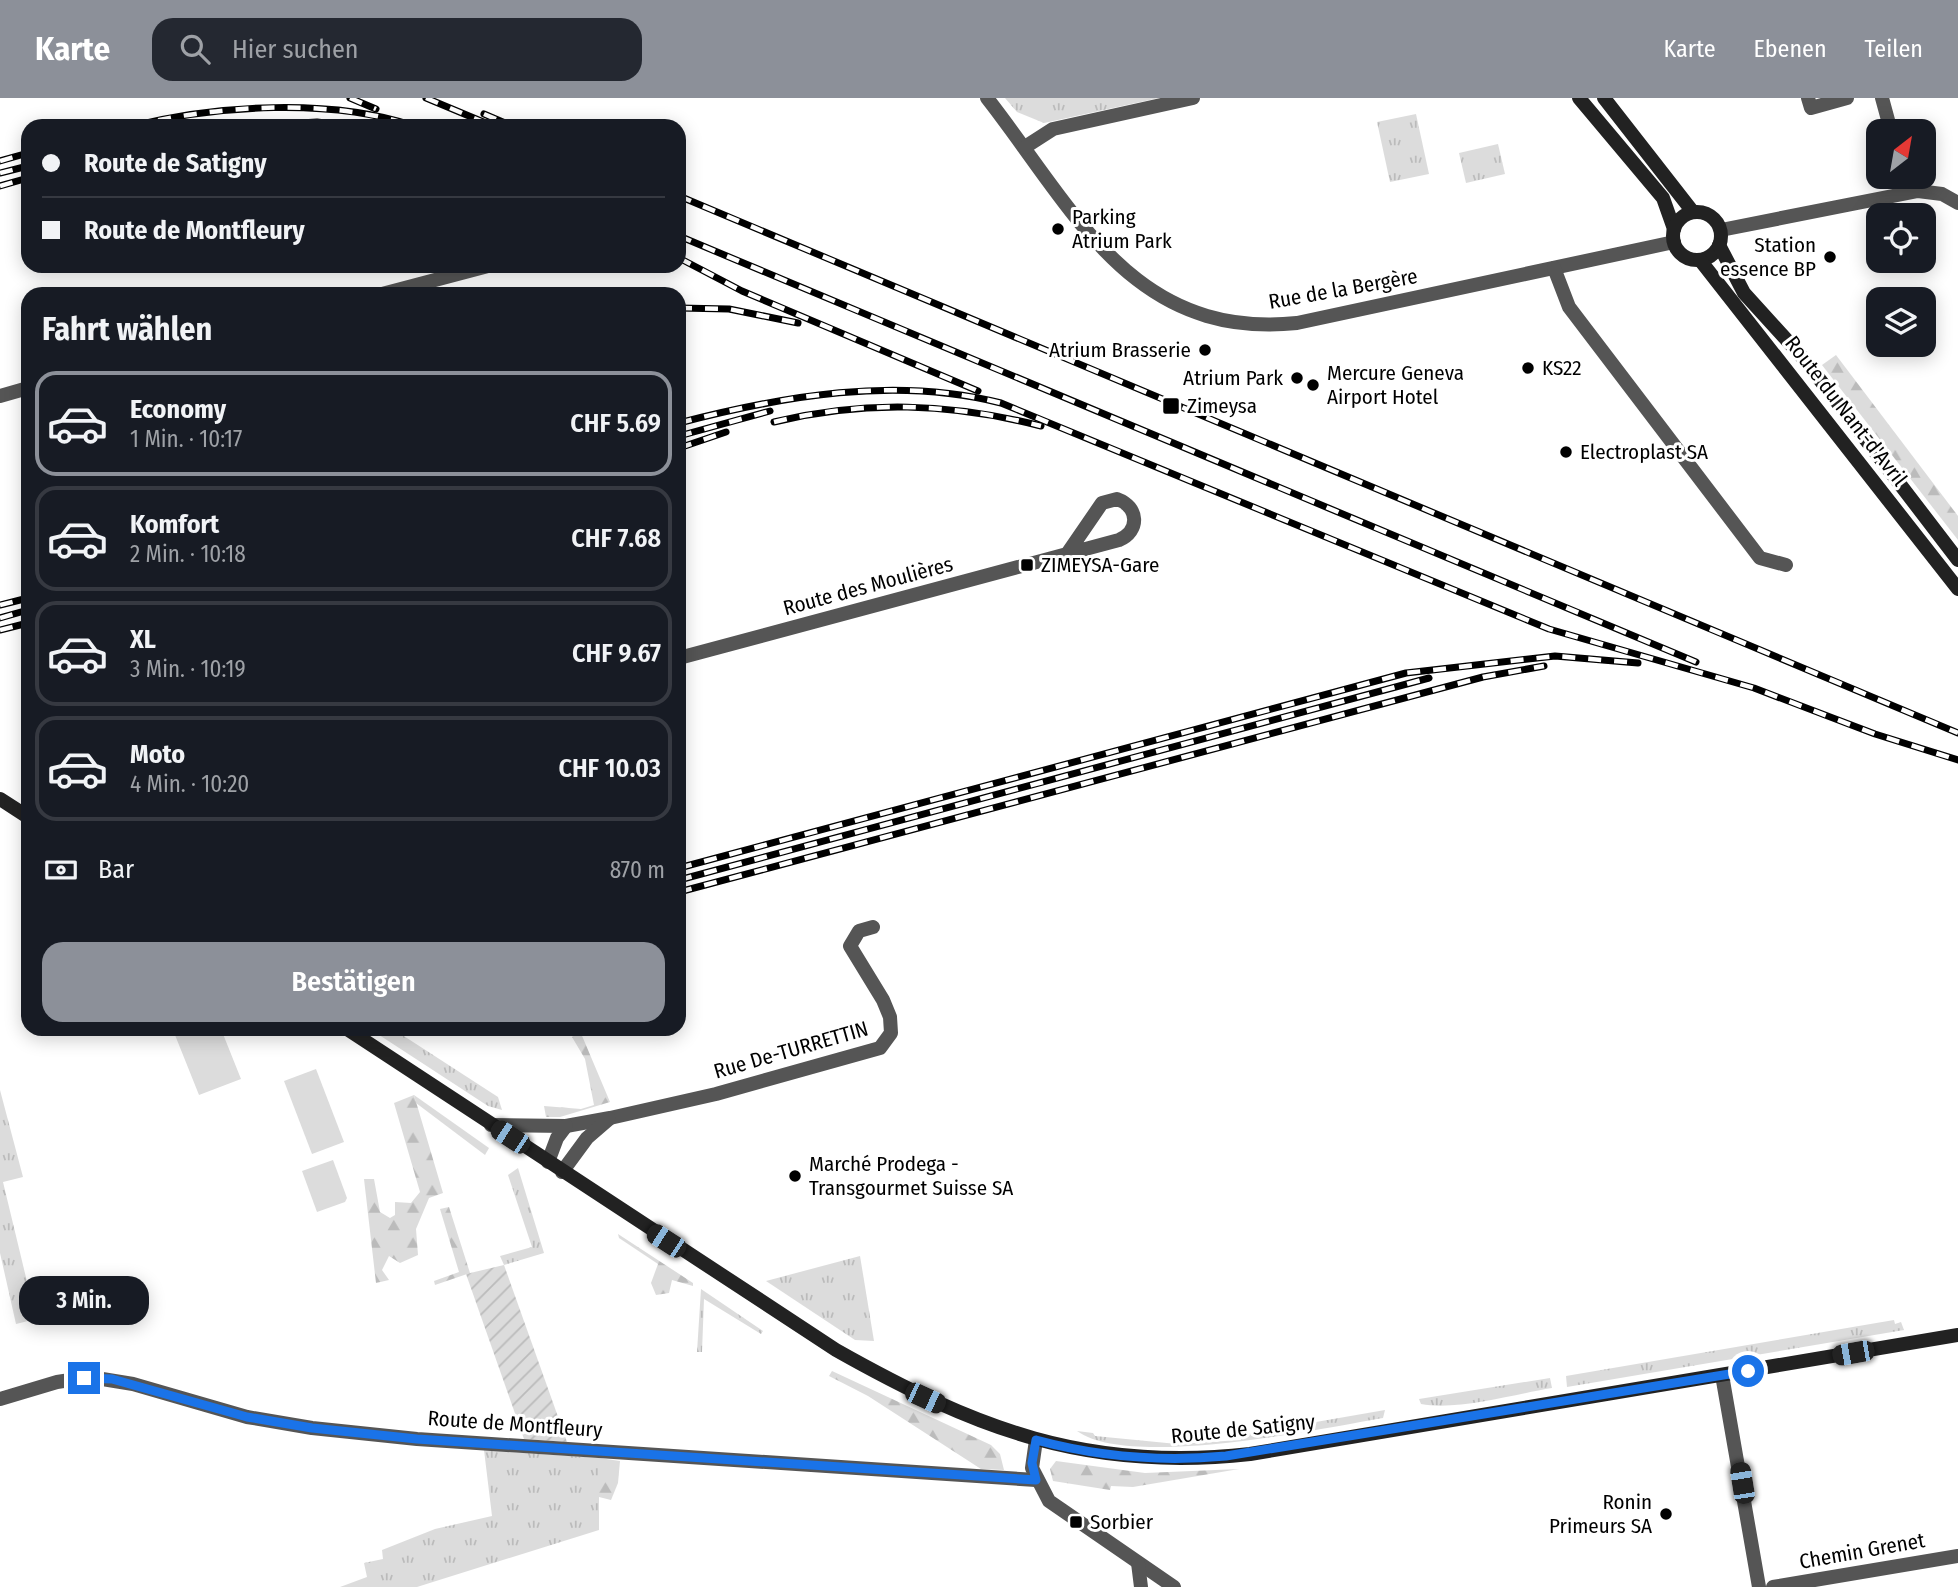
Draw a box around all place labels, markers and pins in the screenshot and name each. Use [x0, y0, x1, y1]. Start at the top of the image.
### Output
place label: Parking Atrium Park [1072, 204, 1172, 254]
marker: Parking Atrium Park [1050, 221, 1066, 237]
place label: Station essence BP [1720, 232, 1816, 282]
marker: Station essence BP [1822, 249, 1838, 265]
place label: Atrium Brasserie [1049, 337, 1191, 363]
marker: Atrium Brasserie [1197, 342, 1213, 358]
place label: KS22 [1542, 355, 1582, 381]
place label: Mercure Geneva Airport Hotel [1327, 360, 1464, 410]
marker: KS22 [1520, 360, 1536, 376]
place label: Atrium Park [1183, 365, 1283, 391]
marker: Atrium Park [1289, 370, 1305, 386]
marker: Mercure Geneva Airport Hotel [1305, 377, 1321, 393]
place label: Zimeysa [1187, 393, 1257, 419]
marker: Zimeysa [1161, 396, 1181, 416]
place label: Electroplast SA [1580, 439, 1708, 465]
marker: Electroplast SA [1558, 444, 1574, 460]
place label: ZIMEYSA-Gare [1041, 552, 1159, 578]
marker: ZIMEYSA-Gare [1019, 557, 1035, 573]
place label: Marché Prodega - Transgourmet Suisse SA [809, 1151, 1013, 1201]
marker: Marché Prodega - Transgourmet Suisse SA [787, 1168, 803, 1184]
place label: Ronin Primeurs SA [1549, 1489, 1652, 1539]
marker: Ronin Primeurs SA [1658, 1506, 1674, 1522]
place label: Sorbier [1090, 1509, 1154, 1535]
marker: Sorbier [1068, 1514, 1084, 1530]

